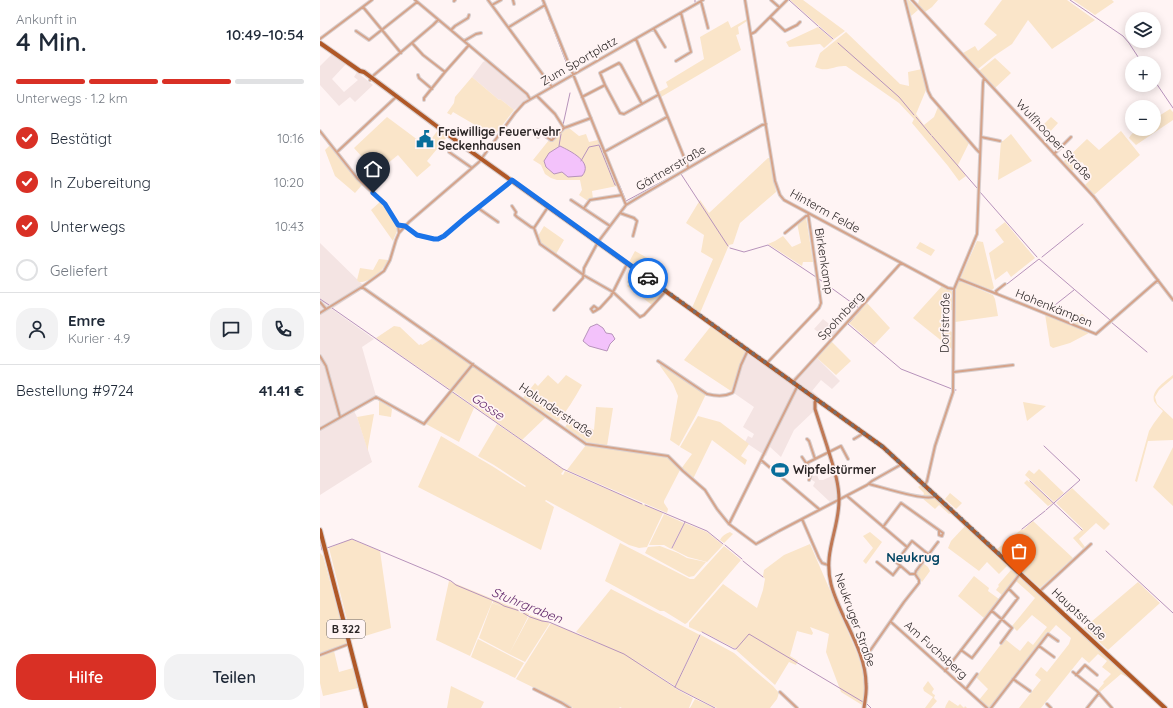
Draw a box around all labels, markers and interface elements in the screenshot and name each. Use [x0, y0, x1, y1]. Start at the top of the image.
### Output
text: Ankunft in [16, 11, 77, 27]
map controls [1125, 12, 1161, 136]
button: layers [1125, 12, 1161, 48]
text: 4 Min. [16, 25, 87, 58]
text: 10:49–10:54 [226, 25, 304, 44]
street label: Zum Sportplatz [538, 33, 620, 89]
button: + [1125, 56, 1161, 92]
text: Unterwegs · 1.2 km [16, 90, 128, 106]
street label: Wulfhooper Straße [1013, 96, 1096, 183]
button: − [1125, 100, 1161, 136]
place label: Freiwillige Feuerwehr Seckenhausen [438, 124, 561, 153]
icon: check [16, 127, 38, 149]
text: Bestätigt [50, 129, 112, 148]
public building icon: Freiwillige Feuerwehr Seckenhausen [415, 129, 435, 149]
text: 10:16 [277, 130, 304, 146]
street label: Gärtnerstraße [633, 141, 709, 194]
pin [356, 152, 390, 193]
icon: home [362, 158, 384, 180]
icon: check [16, 171, 38, 193]
text: In Zubereitung [50, 173, 151, 192]
text: 10:20 [274, 174, 304, 190]
street label: Hinterm Felde [788, 185, 863, 236]
icon: check [16, 215, 38, 237]
text: Unterwegs [50, 217, 125, 236]
text: 10:43 [275, 218, 304, 234]
street label: Birkenkamp [812, 227, 837, 295]
courier [628, 258, 668, 298]
text: Geliefert [50, 261, 108, 280]
icon: car [637, 267, 659, 289]
street label: Hohenkämpen [1013, 285, 1095, 330]
street label: Spohnberg [814, 288, 867, 343]
street label: Dorfstraße [936, 292, 953, 353]
button: person [16, 308, 58, 350]
button: chat [210, 308, 252, 350]
button: phone [262, 308, 304, 350]
text: Emre [68, 311, 105, 330]
text: Kurier · 4.9 [68, 330, 130, 346]
street label: Holunderstraße [516, 379, 597, 440]
text: Bestellung #9724 [16, 381, 134, 400]
text: 41.41 € [259, 381, 304, 400]
water label: Gosse [468, 389, 508, 423]
sports icon: Wipfelstürmer [770, 460, 790, 480]
place label: Wipfelstürmer [793, 462, 876, 477]
pin [1002, 534, 1036, 575]
icon: bag [1008, 540, 1030, 562]
district label: Neukrug [886, 549, 940, 565]
street label: Neukruger Straße [832, 571, 879, 669]
water label: Stuhrgraben [489, 584, 565, 627]
street label: Hauptstraße [1049, 584, 1110, 643]
street label: Am Fuchsberg [902, 617, 971, 682]
road number: B 322 [327, 620, 365, 638]
button: Hilfe [16, 654, 156, 700]
button: Teilen [164, 654, 304, 700]

